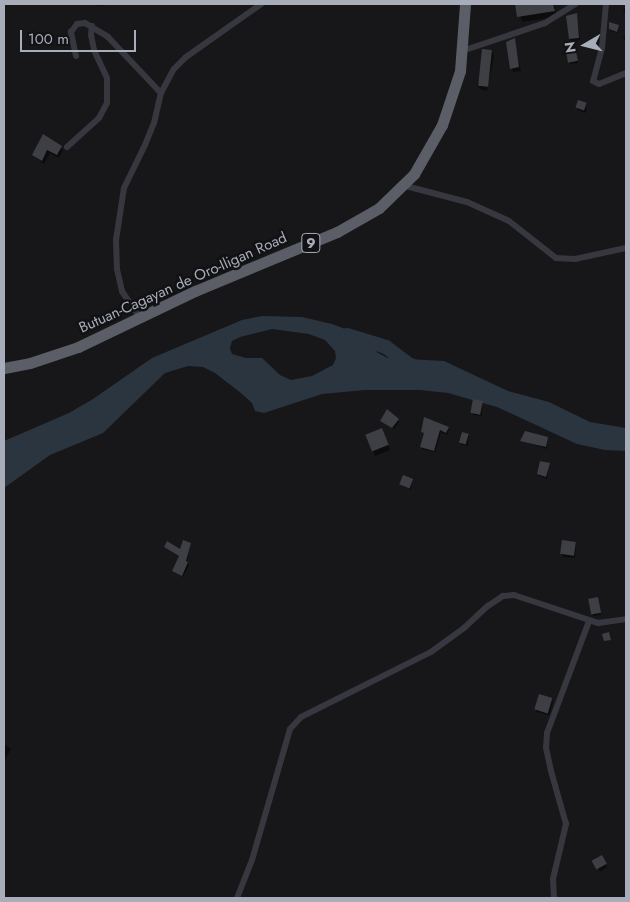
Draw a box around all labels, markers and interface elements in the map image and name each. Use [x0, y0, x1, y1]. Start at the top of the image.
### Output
scale bar [22, 20, 139, 52]
north arrow [560, 20, 610, 70]
text: 100 m [28, 28, 69, 50]
text: N [559, 40, 581, 54]
street label: Butuan-Cagayan de Oro-Iligan Road [76, 229, 290, 337]
road number: 9 [301, 232, 321, 254]

